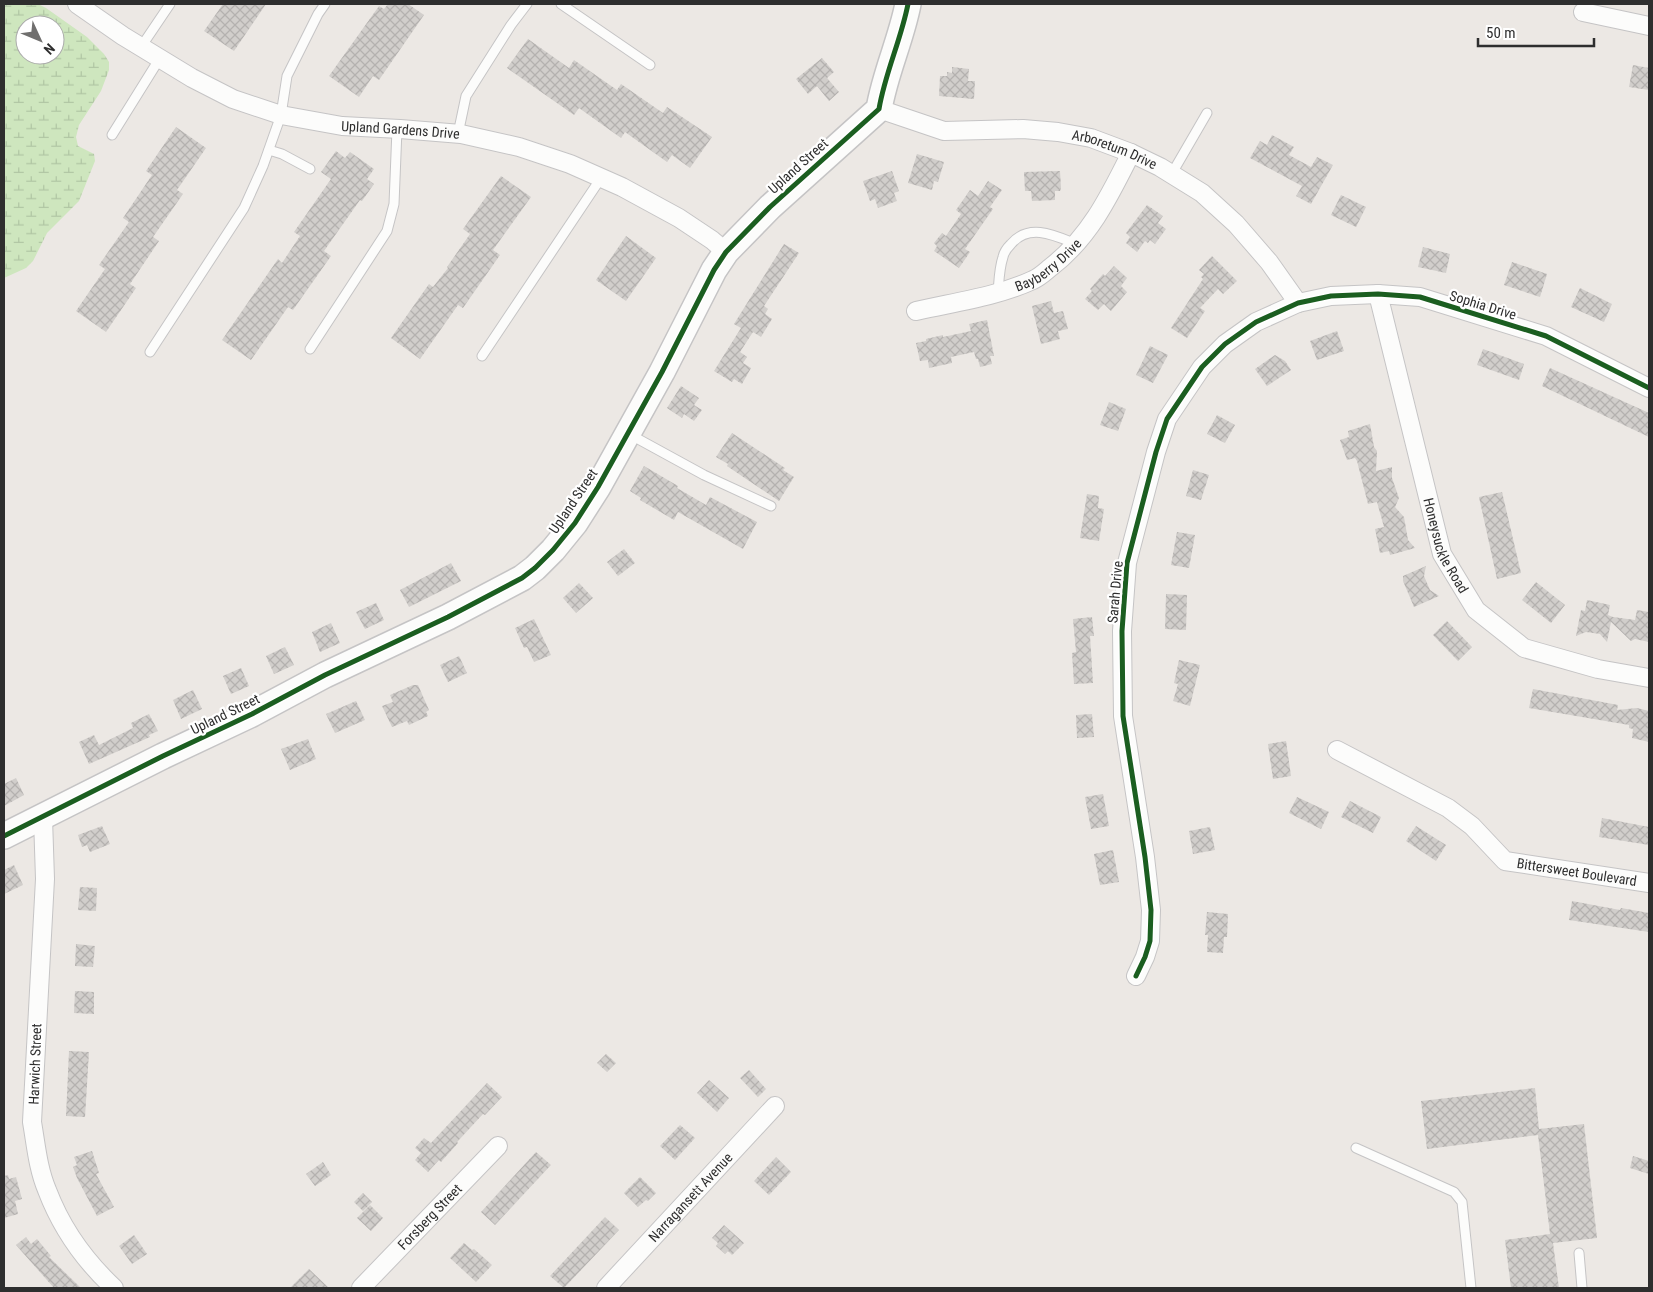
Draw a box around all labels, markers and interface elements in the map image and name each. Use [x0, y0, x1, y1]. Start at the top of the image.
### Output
north arrow [15, 15, 65, 65]
scale bar [1478, 15, 1594, 47]
text: 50 m [1486, 24, 1516, 42]
text: N [41, 40, 58, 58]
street label: Upland Gardens Drive [341, 118, 461, 142]
street label: Arboretum Drive [1071, 127, 1160, 172]
street label: Upland Street [765, 135, 831, 197]
street label: Bayberry Drive [1013, 235, 1085, 295]
street label: Sophia Drive [1448, 287, 1519, 323]
street label: Upland Street [546, 466, 600, 536]
street label: Honeysuckle Road [1420, 496, 1472, 596]
street label: Sarah Drive [1104, 560, 1126, 624]
street label: Upland Street [188, 690, 262, 738]
street label: Bittersweet Boulevard [1516, 855, 1638, 889]
street label: Harwich Street [26, 1023, 44, 1105]
street label: Narragansett Avenue [645, 1149, 736, 1245]
street label: Forsberg Street [395, 1181, 465, 1253]

